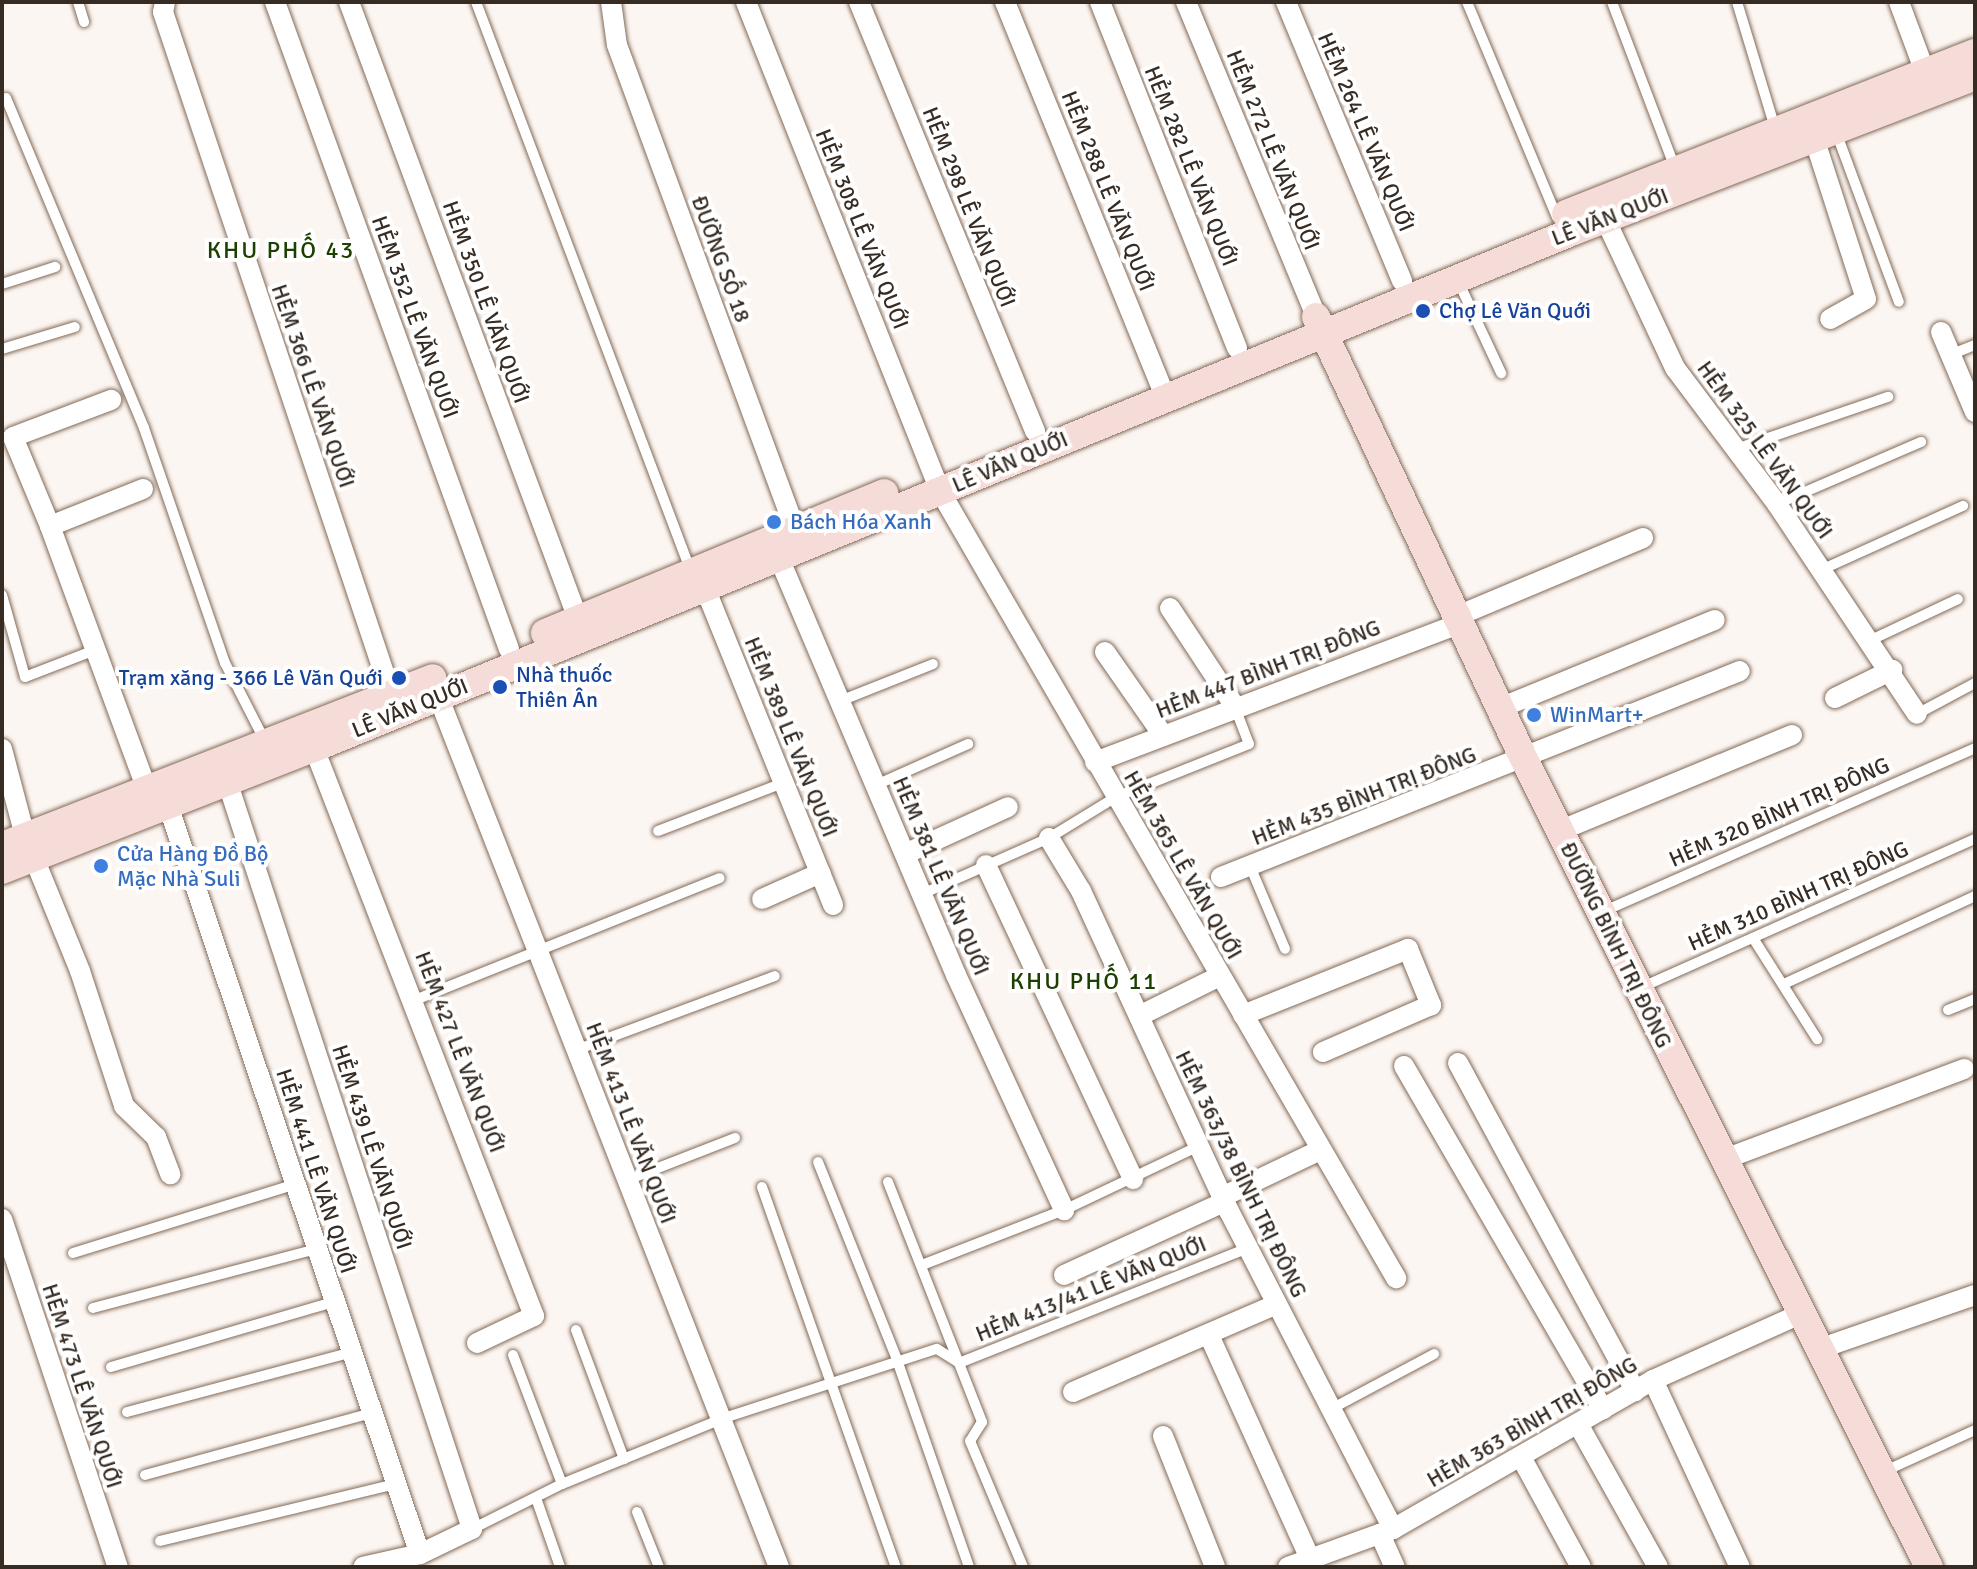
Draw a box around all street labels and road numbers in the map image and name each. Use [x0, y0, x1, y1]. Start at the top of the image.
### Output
street label: HẺM 264 LÊ VĂN QUỚI [1312, 29, 1420, 235]
street label: HẺM 272 LÊ VĂN QUỚI [1221, 46, 1325, 254]
street label: HẺM 282 LÊ VĂN QUỚI [1139, 62, 1243, 270]
street label: HẺM 288 LÊ VĂN QUỚI [1056, 87, 1160, 295]
street label: HẺM 298 LÊ VĂN QUỚI [917, 103, 1021, 311]
street label: HẺM 308 LÊ VĂN QUỚI [810, 125, 914, 333]
street label: LÊ VĂN QUỚI [1548, 183, 1672, 251]
street label: ĐƯỜNG SỐ 18 [686, 192, 756, 326]
street label: HẺM 350 LÊ VĂN QUỚI [437, 197, 535, 407]
street label: HẺM 352 LÊ VĂN QUỚI [366, 212, 464, 422]
street label: HẺM 366 LÊ VĂN QUỚI [266, 281, 360, 491]
street label: HẺM 325 LÊ VĂN QUỚI [1692, 356, 1838, 544]
street label: LÊ VĂN QUỚI [948, 426, 1072, 498]
street label: HẺM 447 BÌNH TRỊ ĐÔNG [1152, 614, 1384, 724]
street label: HẺM 389 LÊ VĂN QUỚI [739, 633, 843, 841]
street label: LÊ VĂN QUỚI [348, 673, 472, 743]
street label: HẺM 435 BÌNH TRỊ ĐÔNG [1248, 741, 1480, 851]
street label: HẺM 320 BÌNH TRỊ ĐÔNG [1665, 751, 1893, 873]
street label: HẺM 365 LÊ VĂN QUỚI [1118, 766, 1248, 964]
street label: HẺM 381 LÊ VĂN QUỚI [887, 773, 995, 979]
street label: HẺM 310 BÌNH TRỊ ĐÔNG [1684, 835, 1912, 957]
street label: ĐƯỜNG BÌNH TRỊ ĐÔNG [1555, 838, 1677, 1052]
street label: HẺM 427 LÊ VĂN QUỚI [409, 948, 511, 1156]
street label: HẺM 413 LÊ VĂN QUỚI [580, 1019, 682, 1227]
street label: HẺM 439 LÊ VĂN QUỚI [326, 1041, 418, 1253]
street label: HẺM 363/38 BÌNH TRỊ ĐÔNG [1170, 1046, 1312, 1302]
street label: HẺM 441 LÊ VĂN QUỚI [270, 1065, 362, 1277]
street label: HẺM 413/41 LÊ VĂN QUỚI [972, 1231, 1210, 1347]
street label: HẺM 473 LÊ VĂN QUỚI [36, 1280, 128, 1492]
street label: HẺM 363 BÌNH TRỊ ĐÔNG [1422, 1351, 1642, 1493]

